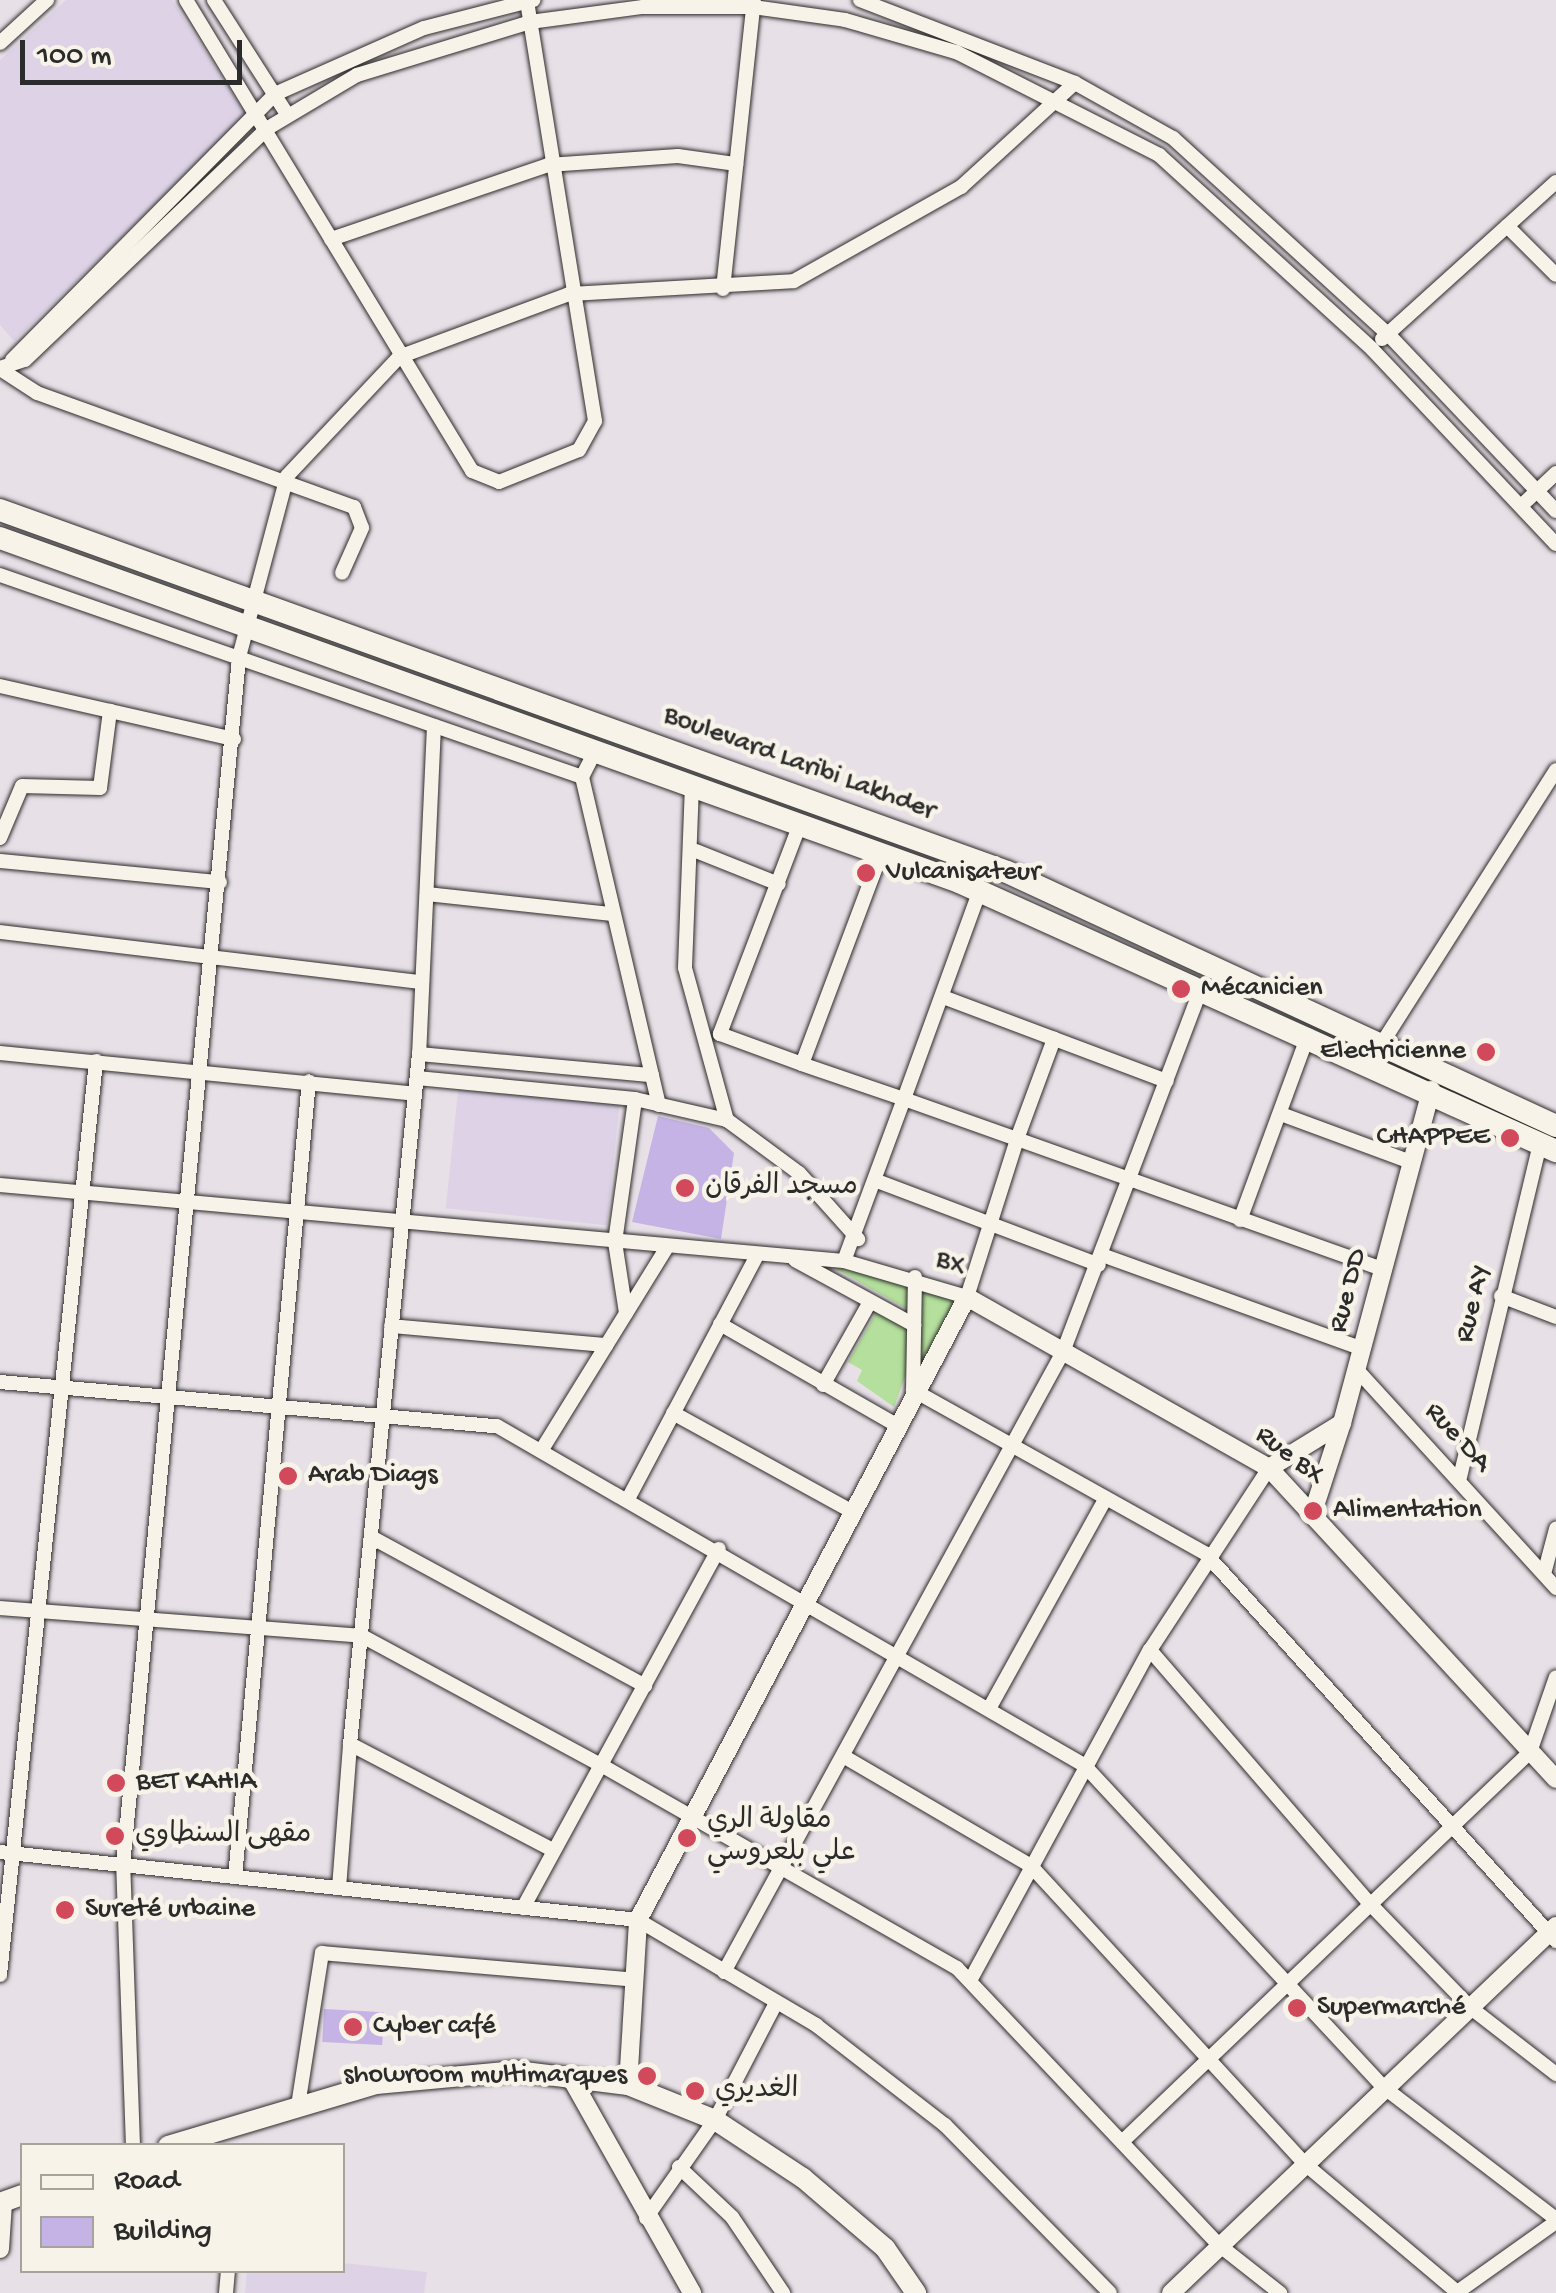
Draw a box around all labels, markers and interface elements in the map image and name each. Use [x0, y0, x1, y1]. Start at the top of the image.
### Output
scale bar [25, 20, 248, 82]
text: 100 m [37, 40, 112, 75]
street label: Boulevard Laribi Lakhder [659, 699, 939, 829]
place label: Vulcanisateur [886, 856, 1040, 890]
marker: Vulcanisateur [855, 862, 877, 884]
place label: Mécanicien [1201, 972, 1323, 1006]
marker: Mécanicien [1170, 978, 1192, 1000]
place label: Electricienne [1320, 1035, 1466, 1069]
marker: Electricienne [1475, 1041, 1497, 1063]
place label: CHAPPEE [1377, 1121, 1490, 1155]
marker: CHAPPEE [1499, 1127, 1521, 1149]
place label: مسجد الفرقان [705, 1171, 858, 1205]
marker: مسجد الفرقان [674, 1177, 696, 1199]
street label: BX [930, 1243, 970, 1285]
street label: Rue DD [1322, 1246, 1376, 1336]
street label: Rue AY [1449, 1262, 1499, 1346]
street label: Rue DA [1416, 1396, 1498, 1480]
street label: Rue BX [1248, 1419, 1330, 1493]
place label: Arab Diags [308, 1459, 437, 1493]
marker: Arab Diags [277, 1465, 299, 1487]
place label: Alimentation [1333, 1494, 1482, 1528]
marker: Alimentation [1302, 1500, 1324, 1522]
place label: BET KAHIA [136, 1766, 256, 1800]
marker: BET KAHIA [105, 1772, 127, 1794]
place label: مقاولة الري علي بلعروسي [707, 1805, 856, 1871]
place label: مقهى السنطاوي [135, 1819, 311, 1853]
marker: مقهى السنطاوي [104, 1825, 126, 1847]
marker: مقاولة الري علي بلعروسي [676, 1827, 698, 1849]
place label: Sureté urbaine [85, 1893, 255, 1927]
marker: Sureté urbaine [54, 1899, 76, 1921]
place label: Supermarché [1317, 1991, 1466, 2025]
marker: Supermarché [1286, 1997, 1308, 2019]
place label: Cyber café [373, 2010, 496, 2044]
marker: Cyber café [342, 2016, 364, 2038]
place label: showroom multimarques [343, 2059, 627, 2093]
marker: showroom multimarques [636, 2065, 658, 2087]
place label: الغديري [715, 2074, 798, 2108]
marker: الغديري [684, 2080, 706, 2102]
legend [20, 2143, 345, 2273]
text: Road [114, 2165, 180, 2200]
text: Building [114, 2215, 212, 2250]

